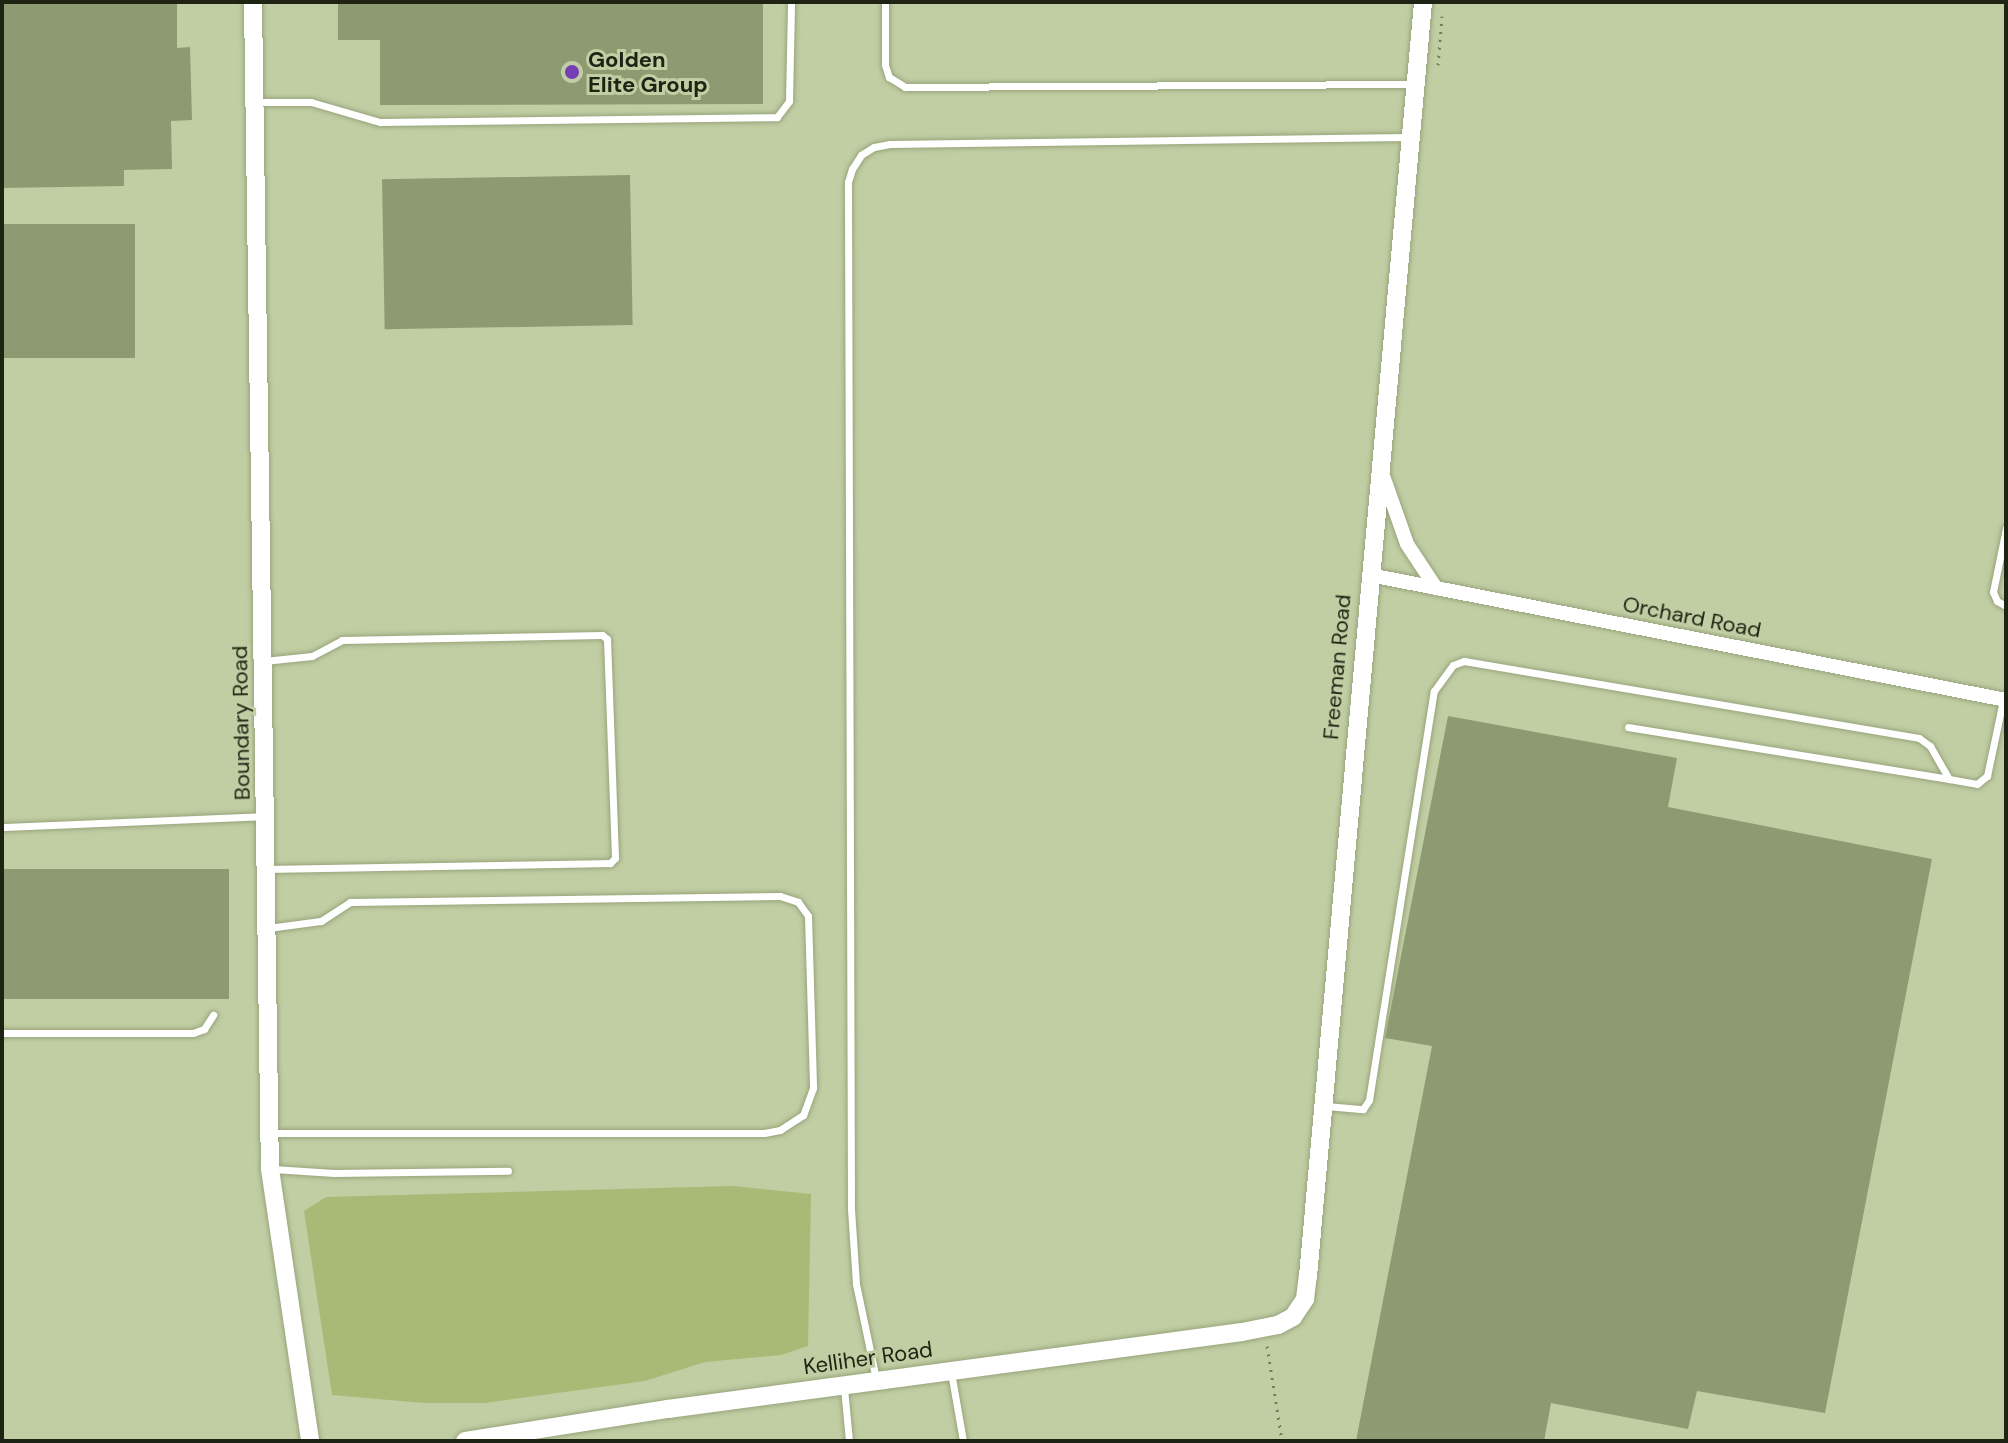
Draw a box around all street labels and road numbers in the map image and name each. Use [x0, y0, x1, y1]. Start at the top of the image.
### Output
street label: Orchard Road [1621, 591, 1763, 643]
street label: Freeman Road [1317, 593, 1357, 741]
street label: Boundary Road [226, 645, 256, 801]
street label: Kelliher Road [802, 1336, 934, 1380]

